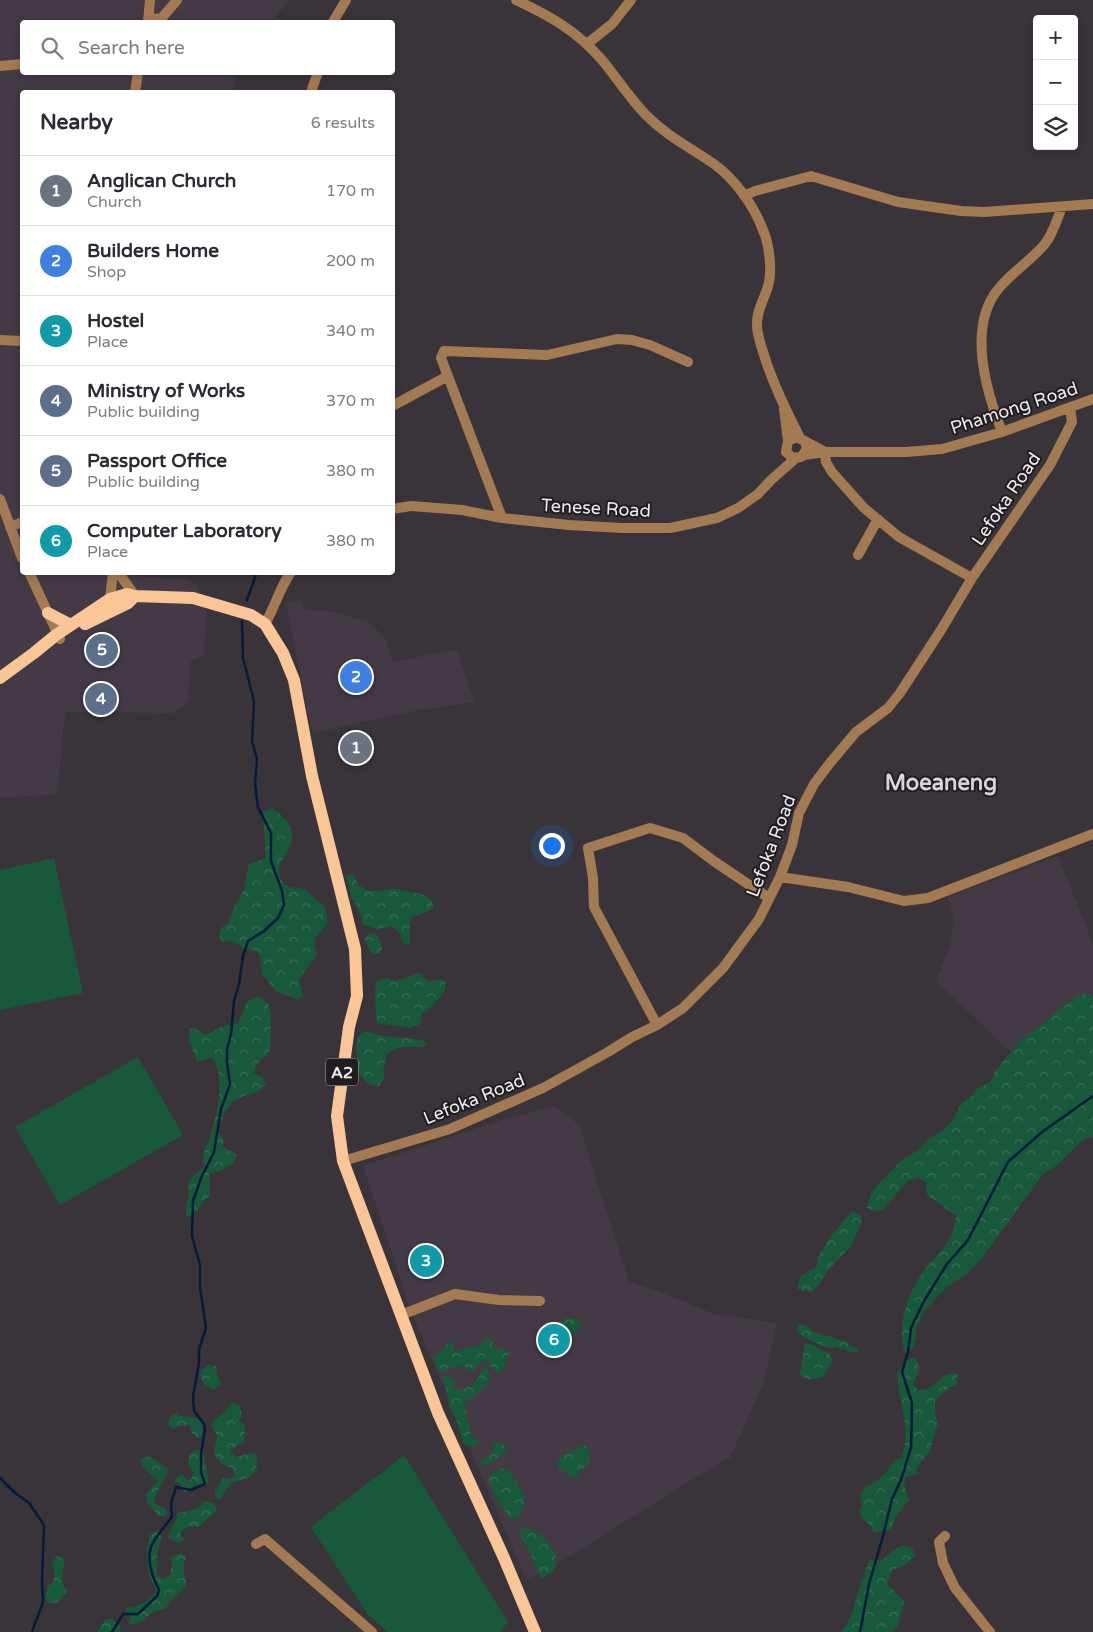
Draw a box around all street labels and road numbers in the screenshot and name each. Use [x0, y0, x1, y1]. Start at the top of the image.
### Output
street label: Phamong Road [947, 377, 1081, 439]
street label: Lefoka Road [967, 448, 1045, 550]
street label: Tenese Road [541, 494, 651, 522]
street label: Lefoka Road [741, 792, 801, 900]
road number: A2 [326, 1058, 358, 1086]
street label: Lefoka Road [420, 1069, 528, 1129]

